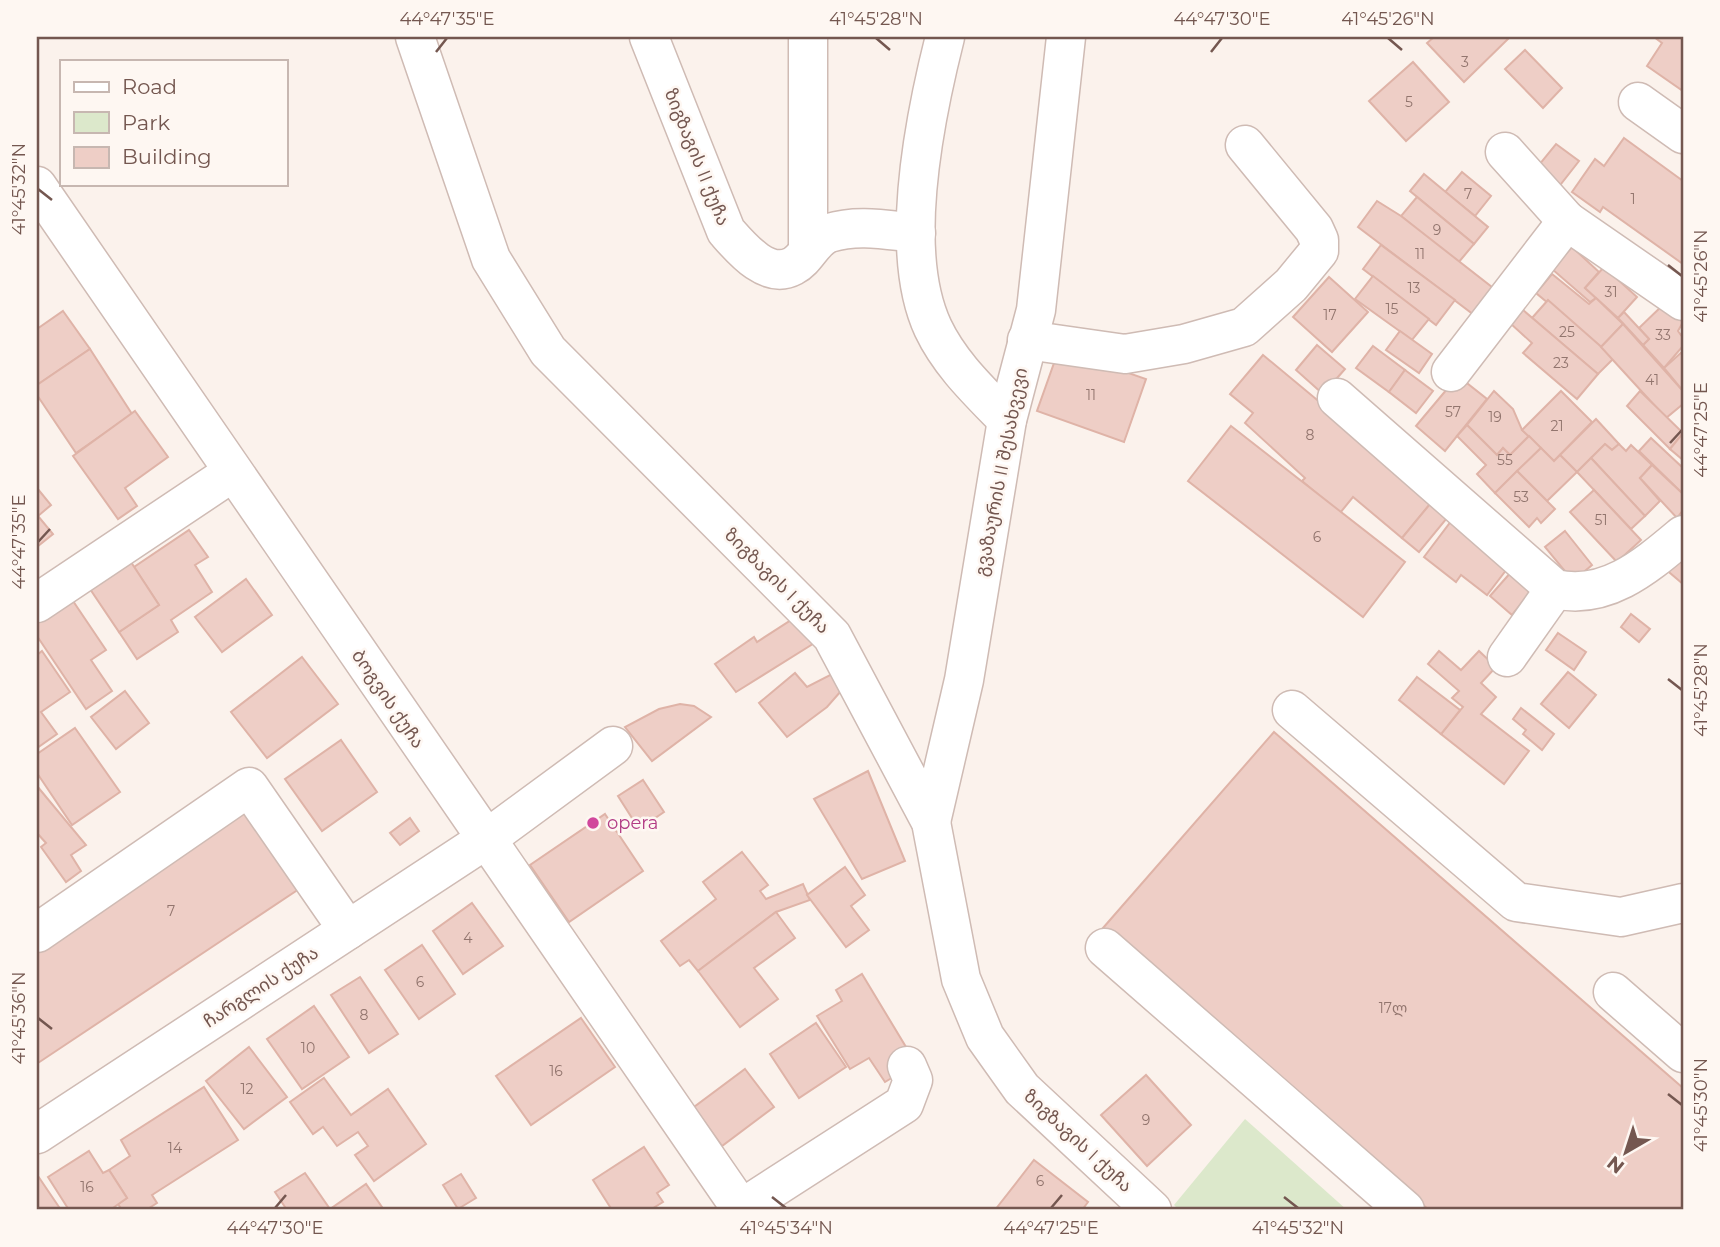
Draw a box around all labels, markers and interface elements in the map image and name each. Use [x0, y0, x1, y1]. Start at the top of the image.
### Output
text: 44°47'35"E [399, 8, 495, 30]
text: 41°45'28"N [829, 8, 923, 30]
text: 44°47'30"E [1173, 8, 1271, 30]
text: 41°45'26"N [1341, 8, 1435, 30]
house number: 3 [1461, 53, 1469, 71]
legend [60, 60, 287, 186]
text: Road [122, 74, 177, 99]
street label: ზიგზაგის II ქუჩა [660, 85, 734, 229]
house number: 5 [1405, 93, 1413, 111]
text: Park [122, 110, 170, 135]
text: 41°45'32"N [8, 143, 30, 235]
text: Building [122, 144, 212, 169]
house number: 7 [1464, 185, 1472, 203]
house number: 1 [1630, 190, 1636, 208]
house number: 9 [1433, 221, 1441, 239]
text: 41°45'26"N [1690, 229, 1712, 323]
house number: 11 [1415, 245, 1425, 263]
house number: 13 [1408, 279, 1421, 297]
house number: 31 [1605, 283, 1617, 301]
house number: 15 [1386, 300, 1399, 318]
house number: 17 [1323, 306, 1337, 324]
house number: 25 [1559, 323, 1575, 341]
house number: 33 [1655, 326, 1671, 344]
house number: 23 [1553, 354, 1569, 372]
street label: გვაზაურის II შესახვევი [970, 366, 1032, 578]
house number: 41 [1645, 371, 1659, 389]
text: 44°47'25"E [1690, 382, 1712, 478]
house number: 11 [1086, 386, 1096, 404]
house number: 57 [1445, 403, 1461, 421]
house number: 19 [1488, 408, 1502, 426]
house number: 21 [1550, 417, 1564, 435]
house number: 8 [1306, 426, 1315, 444]
house number: 55 [1497, 451, 1513, 469]
house number: 53 [1513, 488, 1529, 506]
text: 44°47'35"E [8, 494, 30, 590]
house number: 51 [1595, 511, 1607, 529]
street label: ზიგზაგის I ქუჩა [720, 524, 834, 638]
house number: 6 [1313, 528, 1322, 546]
text: 41°45'28"N [1690, 643, 1712, 737]
street label: ბოგვის ქუჩა [347, 645, 429, 753]
place label: opera [607, 812, 658, 834]
marker: opera [585, 815, 601, 831]
house number: 7 [167, 902, 175, 920]
house number: 4 [463, 929, 473, 947]
street label: ჩარგლის ქუჩა [199, 942, 323, 1032]
text: 41°45'36"N [8, 971, 30, 1065]
house number: 6 [416, 973, 425, 991]
house number: 17ლ [1379, 999, 1407, 1017]
house number: 8 [360, 1006, 369, 1024]
house number: 10 [301, 1039, 315, 1057]
text: 41°45'30"N [1690, 1058, 1712, 1152]
house number: 16 [549, 1062, 563, 1080]
house number: 12 [240, 1080, 254, 1098]
street label: ზიგზაგის I ქუჩა [1019, 1085, 1137, 1197]
house number: 9 [1142, 1111, 1150, 1129]
north arrow [1590, 1118, 1660, 1188]
house number: 14 [168, 1139, 183, 1157]
text: N [1602, 1151, 1629, 1179]
house number: 6 [1036, 1172, 1045, 1190]
house number: 16 [80, 1178, 94, 1196]
text: 44°47'30"E [226, 1217, 324, 1239]
text: 41°45'34"N [739, 1217, 833, 1239]
text: 44°47'25"E [1003, 1217, 1099, 1239]
text: 41°45'32"N [1252, 1217, 1344, 1239]

